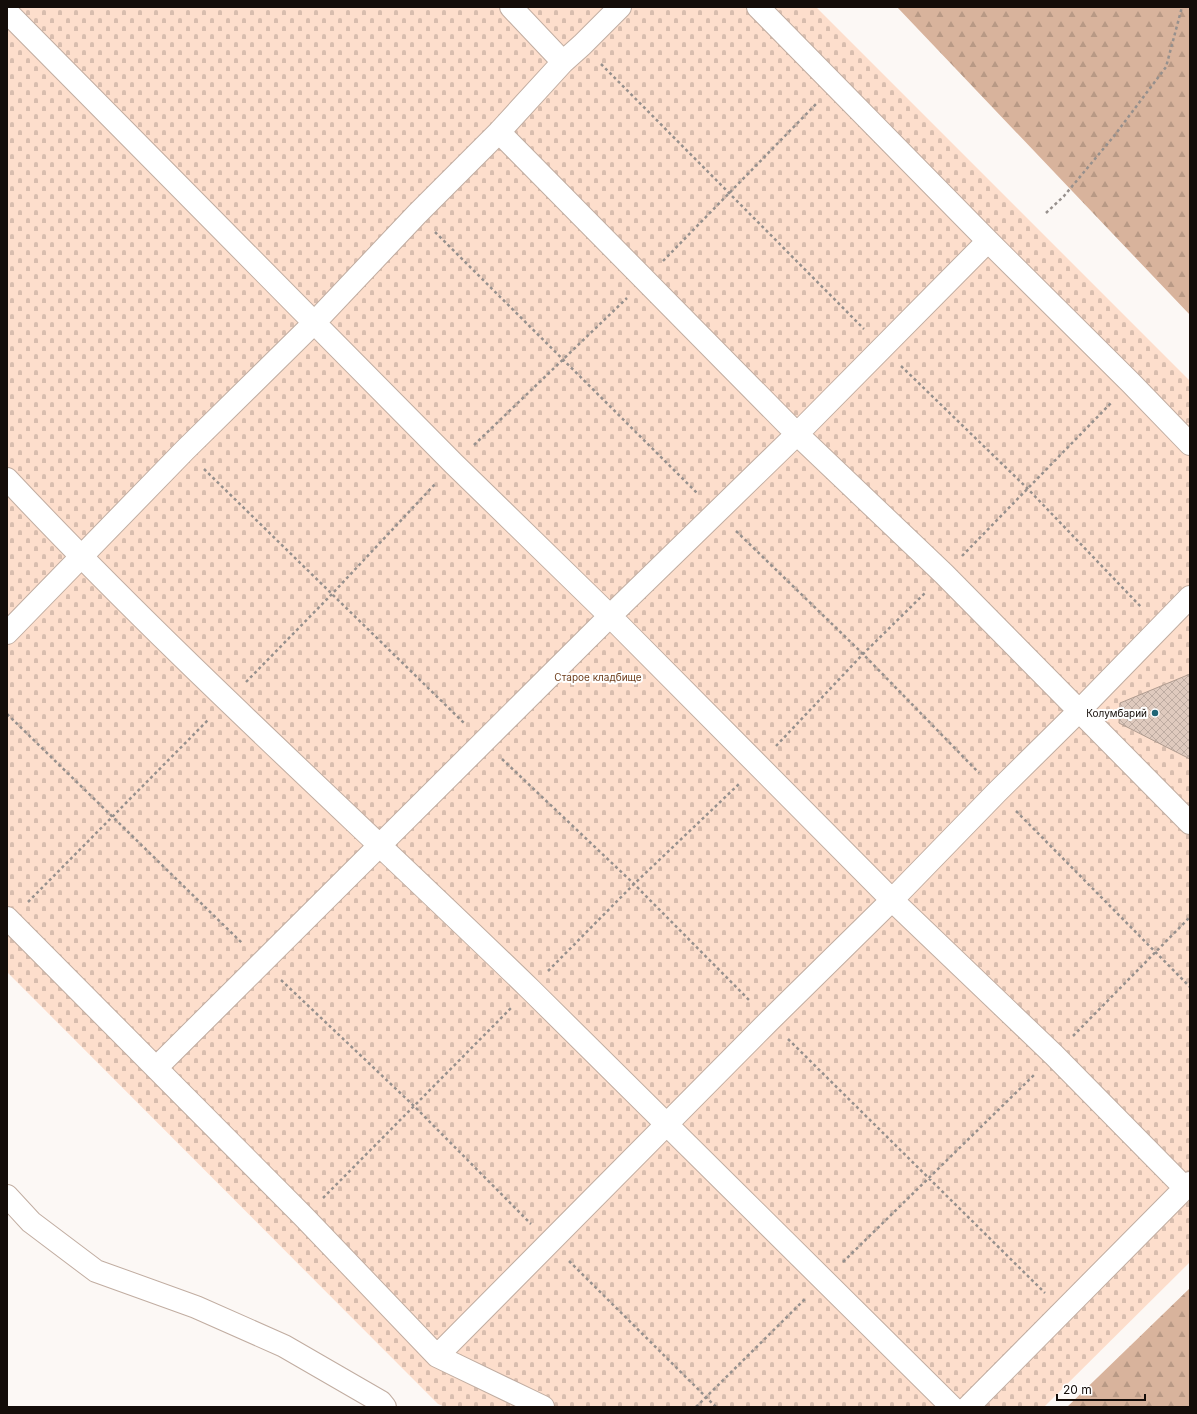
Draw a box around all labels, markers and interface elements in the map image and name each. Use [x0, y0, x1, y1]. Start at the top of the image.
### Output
park label: Старое кладбище [554, 671, 642, 683]
place label: Колумбарий [1086, 707, 1147, 719]
marker: Колумбарий [1150, 708, 1160, 718]
scale bar [1057, 1376, 1145, 1402]
text: 20 m [1063, 1382, 1092, 1397]

